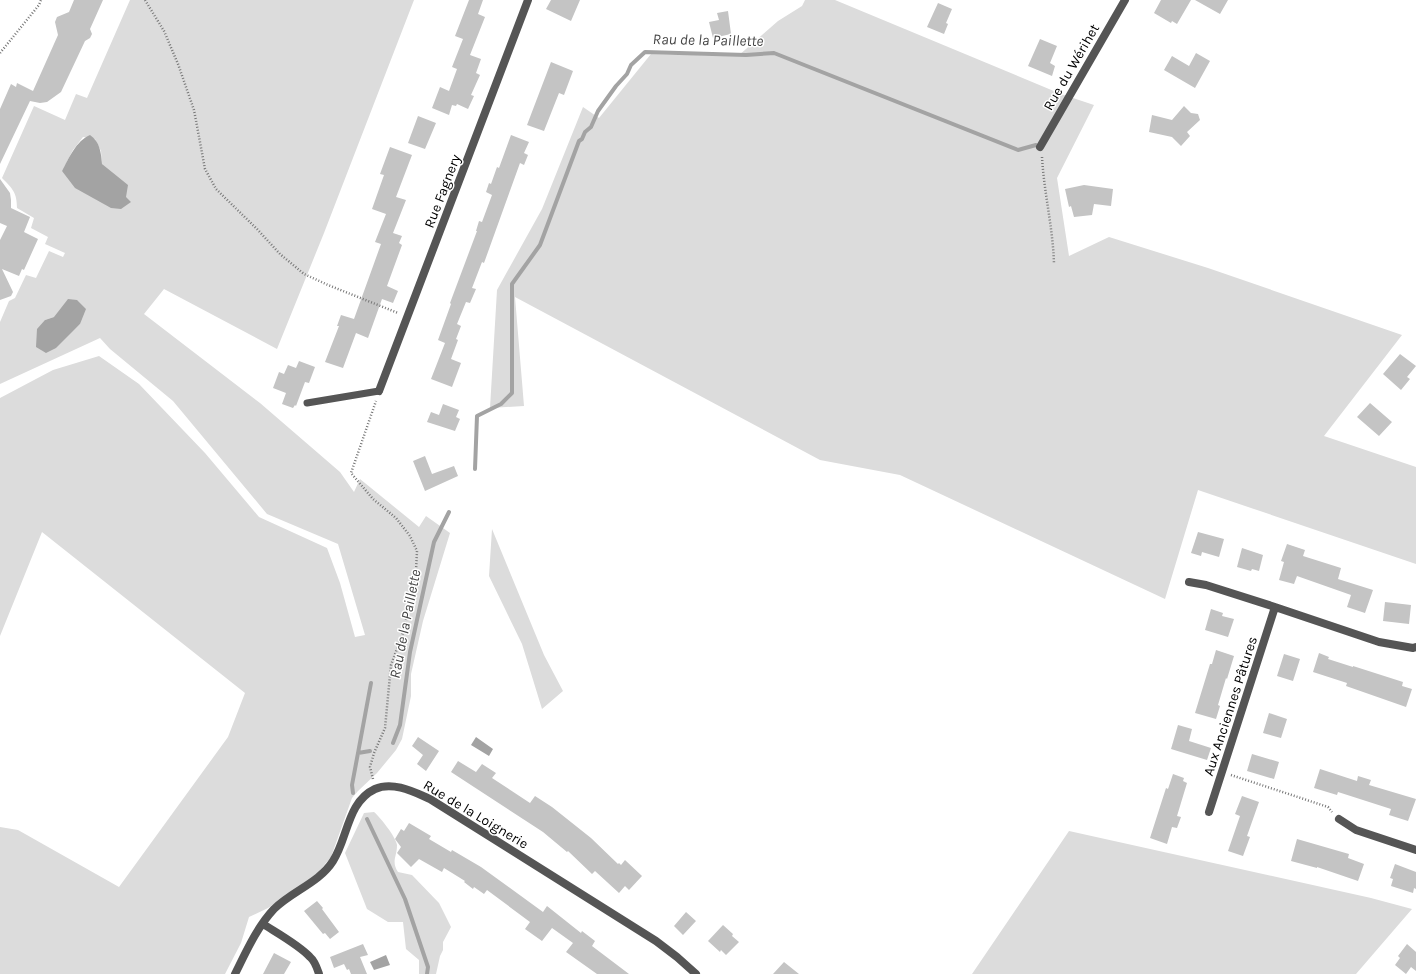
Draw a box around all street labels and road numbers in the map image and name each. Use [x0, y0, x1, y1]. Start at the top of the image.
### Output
street label: Rue du Wérihet [1040, 21, 1103, 114]
street label: Rue Fagnery [421, 152, 464, 230]
street label: Aux Anciennes Pâtures [1200, 634, 1261, 778]
street label: Rue de la Loignerie [420, 776, 531, 853]

